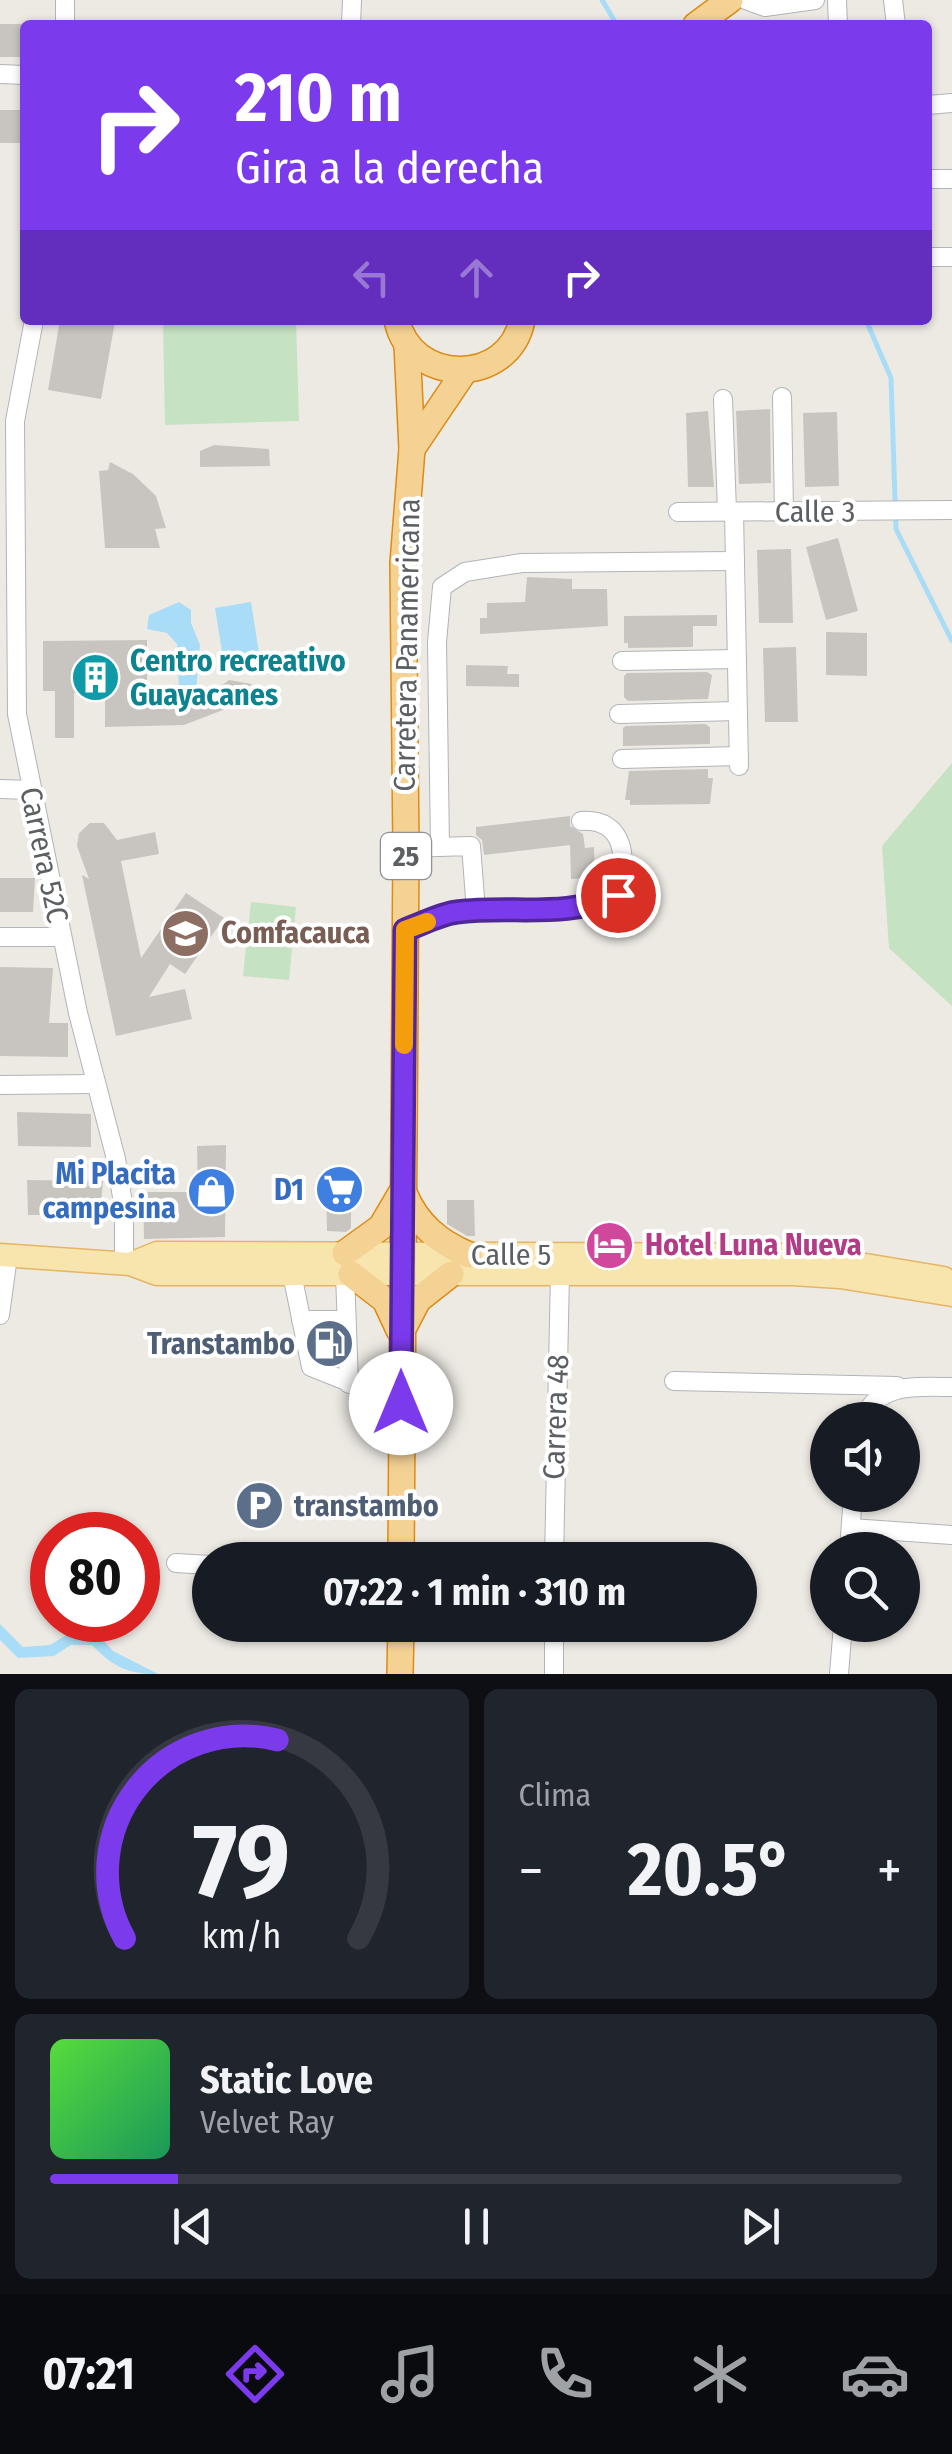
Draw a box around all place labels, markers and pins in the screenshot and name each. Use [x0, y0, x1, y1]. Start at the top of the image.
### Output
place label: Centro recreativo Guayacanes [130, 643, 346, 713]
building icon: Centro recreativo Guayacanes [69, 652, 121, 704]
pin [576, 853, 661, 938]
school or university icon: Comfacauca [160, 907, 212, 959]
place label: Comfacauca [221, 915, 370, 951]
place label: Mi Placita campesina [42, 1156, 176, 1226]
supermarket icon: D1 [313, 1164, 365, 1216]
shop icon: Mi Placita campesina [185, 1165, 237, 1217]
place label: D1 [274, 1172, 304, 1208]
hotel icon: Hotel Luna Nueva [584, 1219, 636, 1271]
place label: Hotel Luna Nueva [645, 1227, 862, 1263]
fuel station icon: Transtambo [304, 1318, 356, 1370]
place label: Transtambo [147, 1326, 295, 1362]
parking icon: transtambo [233, 1480, 285, 1532]
place label: transtambo [294, 1488, 439, 1524]

